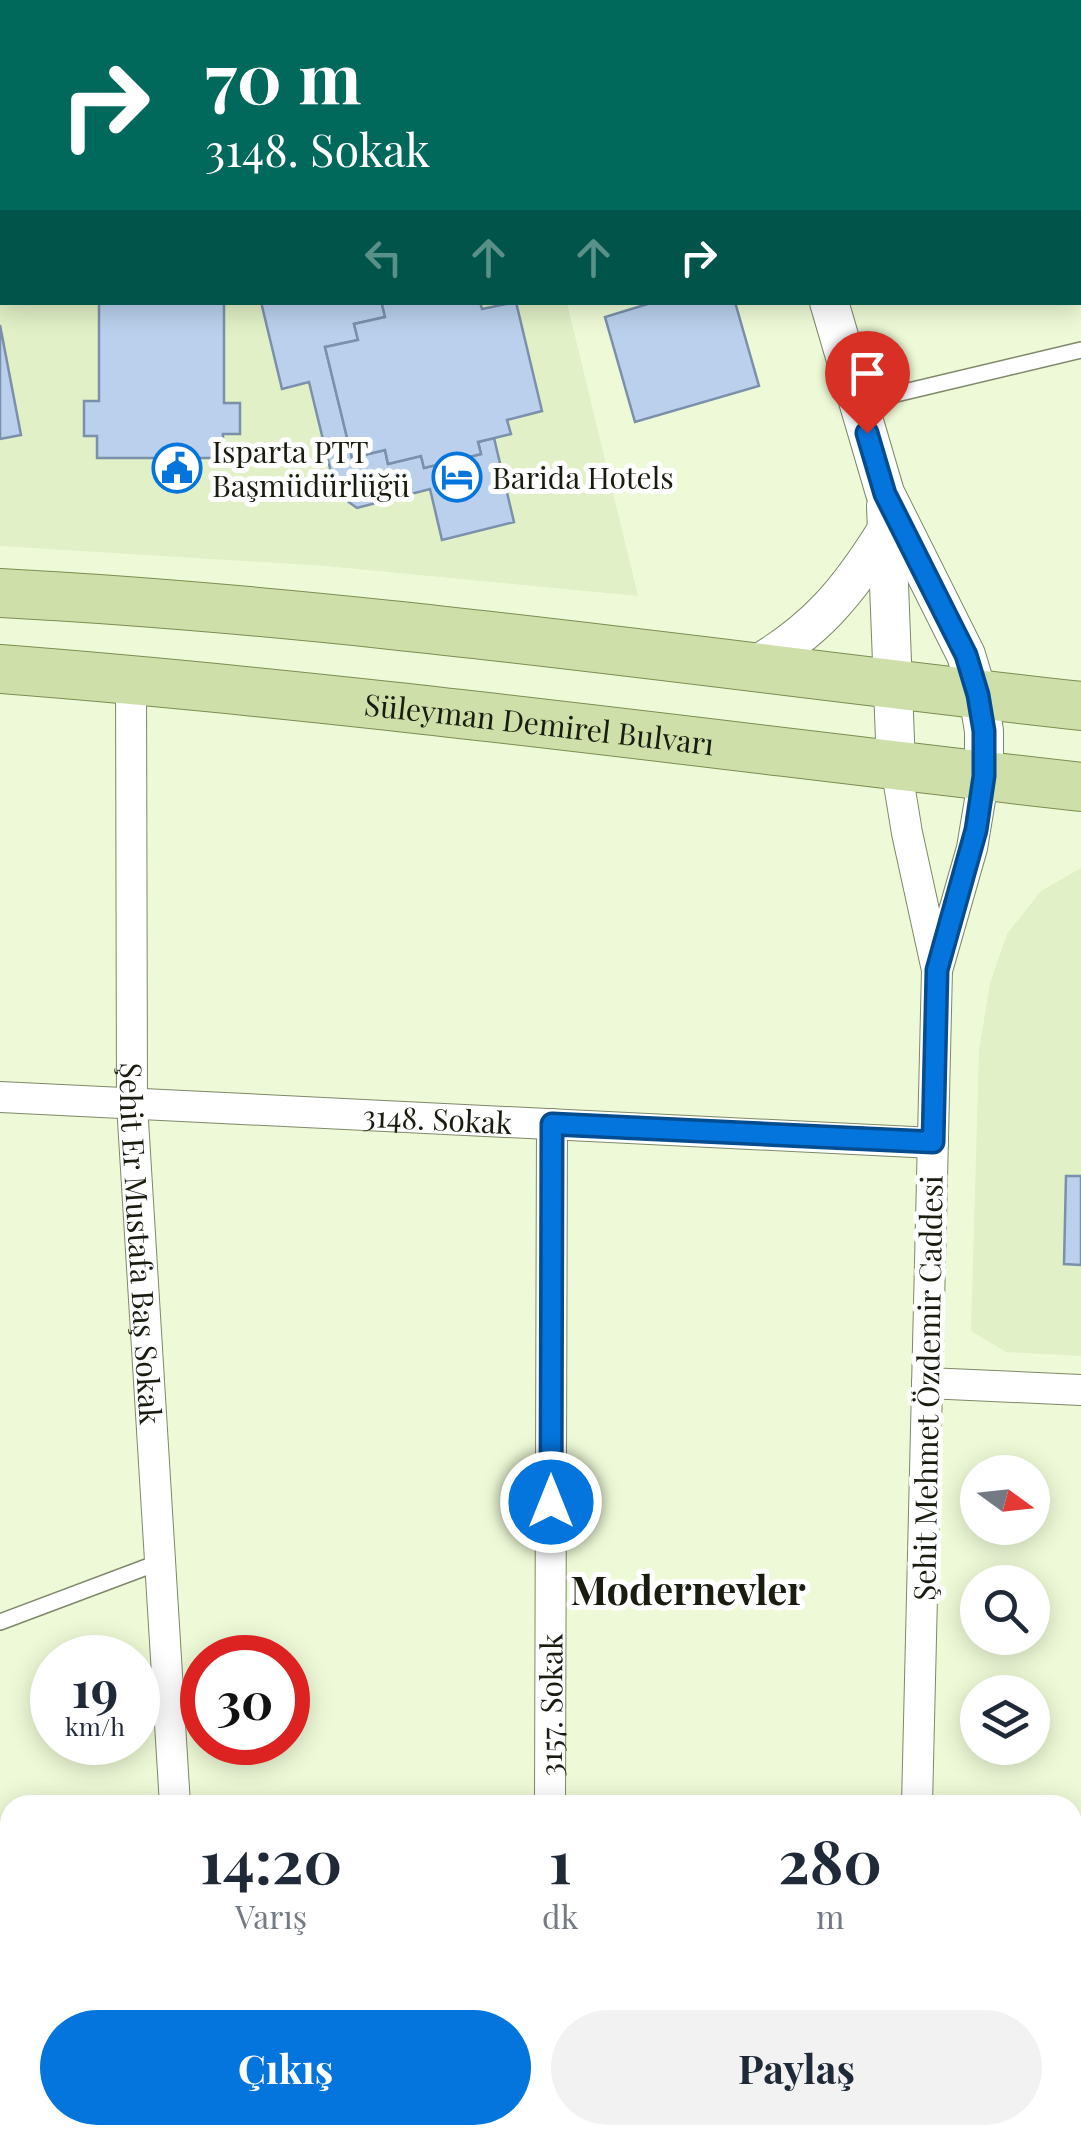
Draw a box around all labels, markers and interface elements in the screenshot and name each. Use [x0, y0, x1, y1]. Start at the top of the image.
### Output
text: 70 m [205, 28, 362, 122]
icon: right [40, 40, 170, 170]
text: 3148. Sokak [205, 118, 430, 178]
icon: left [356, 230, 411, 285]
icon: ahead [461, 230, 516, 285]
icon: ahead [566, 230, 621, 285]
icon: right [671, 230, 726, 285]
pin [825, 331, 910, 434]
icon: arrive [840, 346, 895, 401]
place label: Isparta PTT Başmüdürlüğü [212, 431, 410, 505]
public building icon: Isparta PTT Başmüdürlüğü [151, 442, 203, 494]
hotel icon: Barida Hotels [431, 451, 483, 503]
place label: Barida Hotels [492, 457, 674, 497]
street label: Süleyman Demirel Bulvarı [362, 683, 716, 763]
street label: Şehit Er Mustafa Baş Sokak [112, 1063, 172, 1427]
street label: 3148. Sokak [362, 1095, 514, 1142]
street label: Şehit Mehmet Özdemir Caddesi [903, 1175, 951, 1601]
position arrow [499, 1450, 603, 1554]
north arrow [960, 1455, 1050, 1545]
map controls [960, 1455, 1050, 1765]
district label: Modernevler [570, 1562, 806, 1615]
button: search [960, 1565, 1050, 1655]
street label: 3157. Sokak [530, 1633, 571, 1776]
speed limit sign: 30 [180, 1635, 310, 1765]
text: 19 [72, 1654, 118, 1721]
button: layers [960, 1675, 1050, 1765]
text: km/h [65, 1709, 125, 1742]
text: 14:20 [200, 1819, 342, 1899]
text: 1 [549, 1819, 572, 1899]
text: 280 [778, 1819, 882, 1899]
text: Varış [235, 1894, 307, 1937]
text: dk [542, 1894, 578, 1937]
text: m [816, 1894, 844, 1937]
button: Çıkış [40, 2010, 531, 2125]
button: Paylaş [551, 2010, 1042, 2125]

